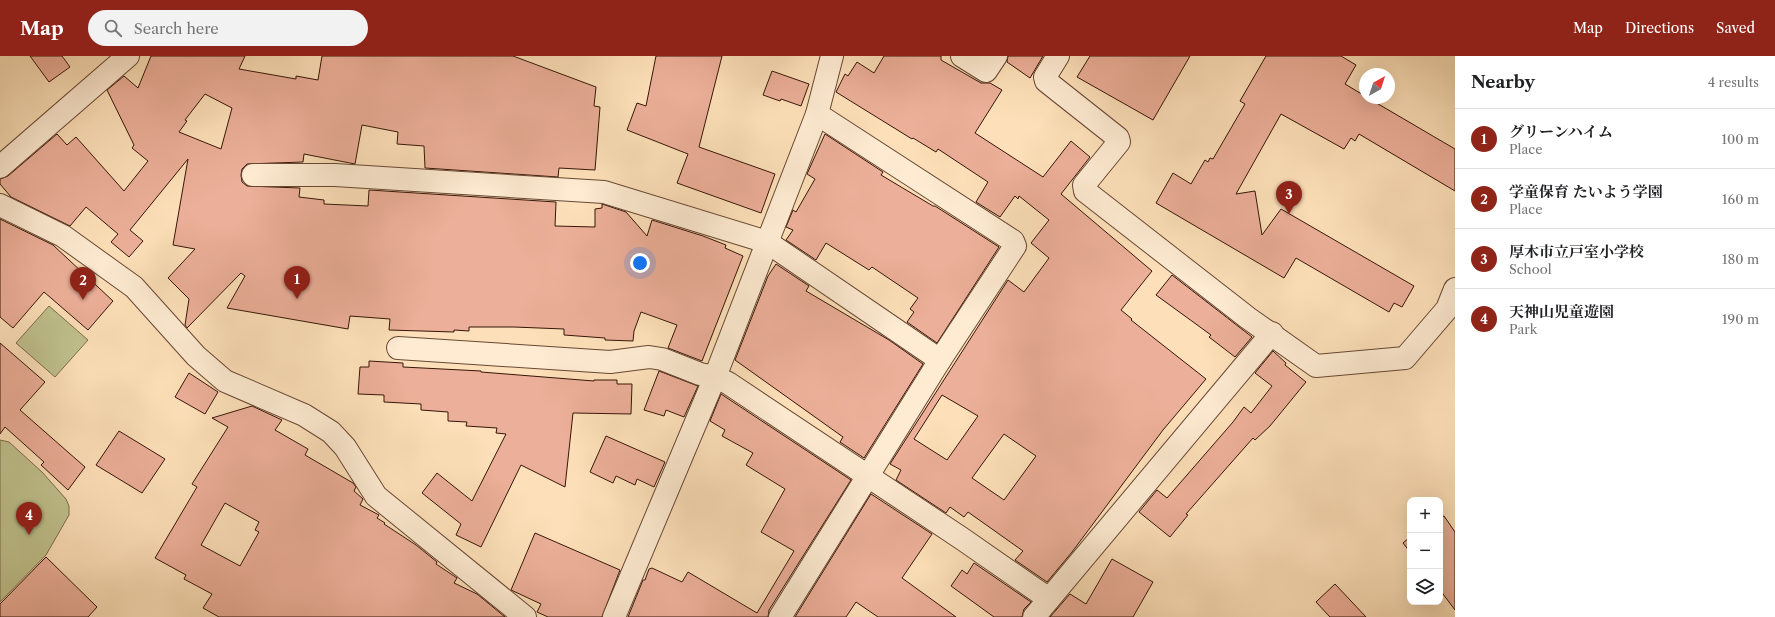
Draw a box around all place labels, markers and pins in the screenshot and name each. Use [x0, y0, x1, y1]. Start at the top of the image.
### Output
pin: 3 [1276, 181, 1302, 214]
pin: 1 [284, 266, 310, 299]
pin: 2 [70, 267, 96, 300]
pin: 4 [16, 502, 42, 535]

